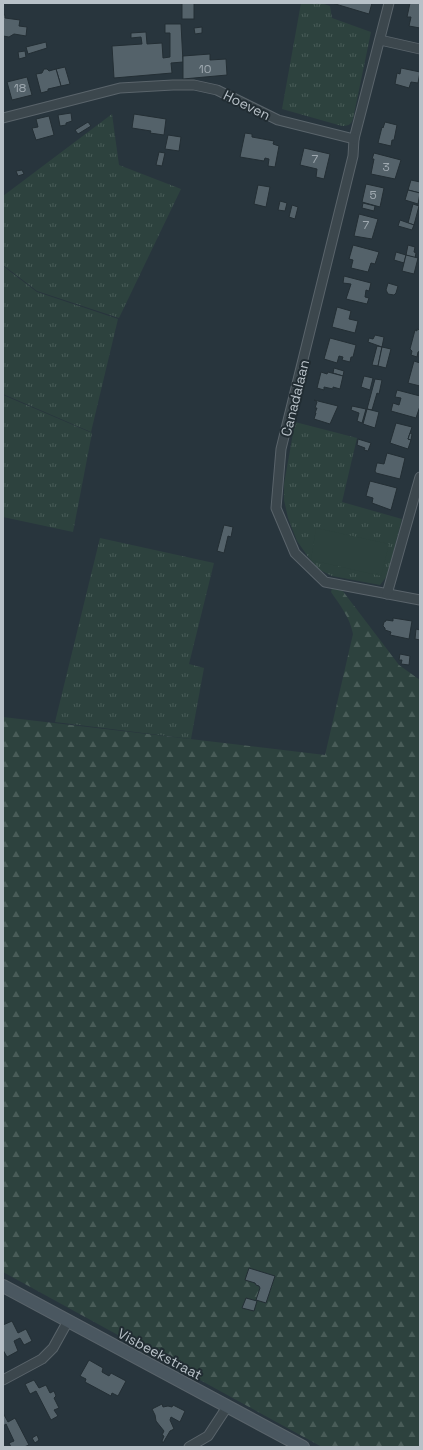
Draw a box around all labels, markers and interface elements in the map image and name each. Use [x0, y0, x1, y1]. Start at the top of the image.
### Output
house number: 10 [199, 61, 211, 77]
house number: 18 [14, 80, 26, 96]
street label: Hoeven [221, 86, 273, 124]
house number: 7 [312, 151, 319, 167]
house number: 3 [382, 159, 390, 175]
house number: 5 [369, 187, 377, 203]
house number: 7 [363, 217, 370, 233]
street label: Canadalaan [277, 358, 313, 438]
street label: Visbeekstraat [115, 1324, 205, 1384]

